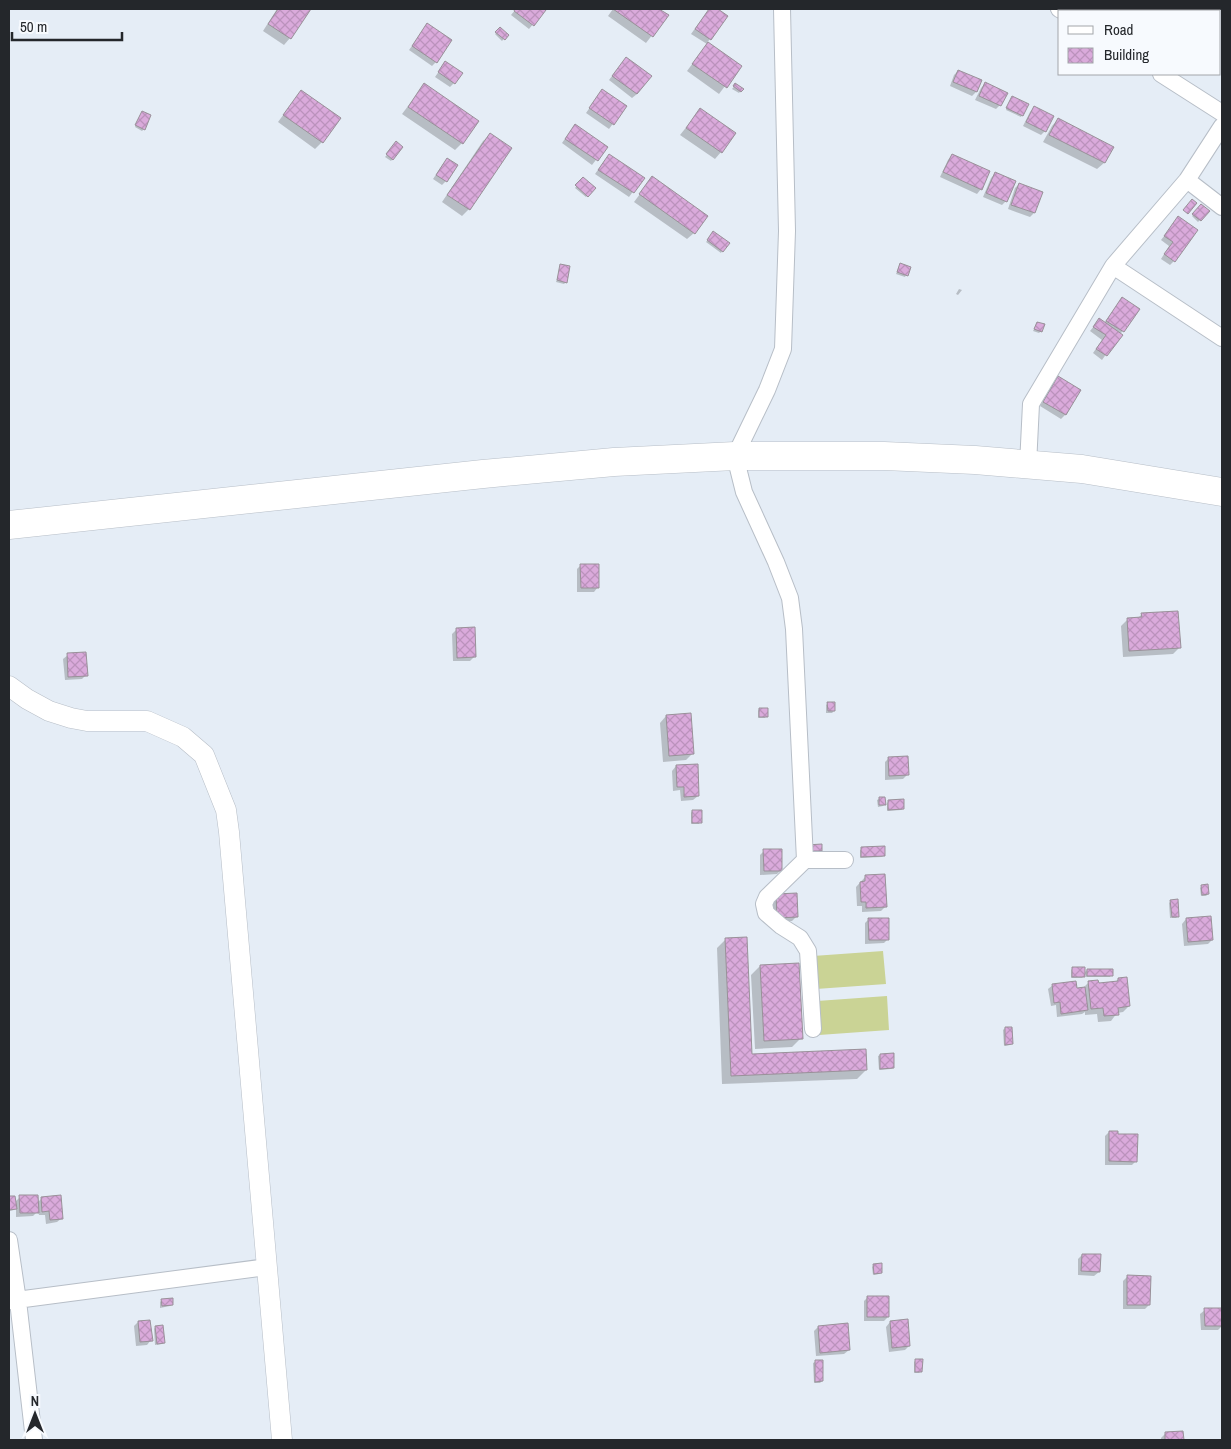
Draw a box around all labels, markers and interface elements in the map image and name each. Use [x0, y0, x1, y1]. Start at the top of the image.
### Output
scale bar [12, 10, 122, 42]
legend [1058, 10, 1221, 75]
text: 50 m [20, 16, 47, 37]
text: Road [1104, 19, 1133, 40]
text: Building [1104, 44, 1149, 65]
north arrow [10, 1389, 60, 1439]
text: N [31, 1392, 39, 1410]

